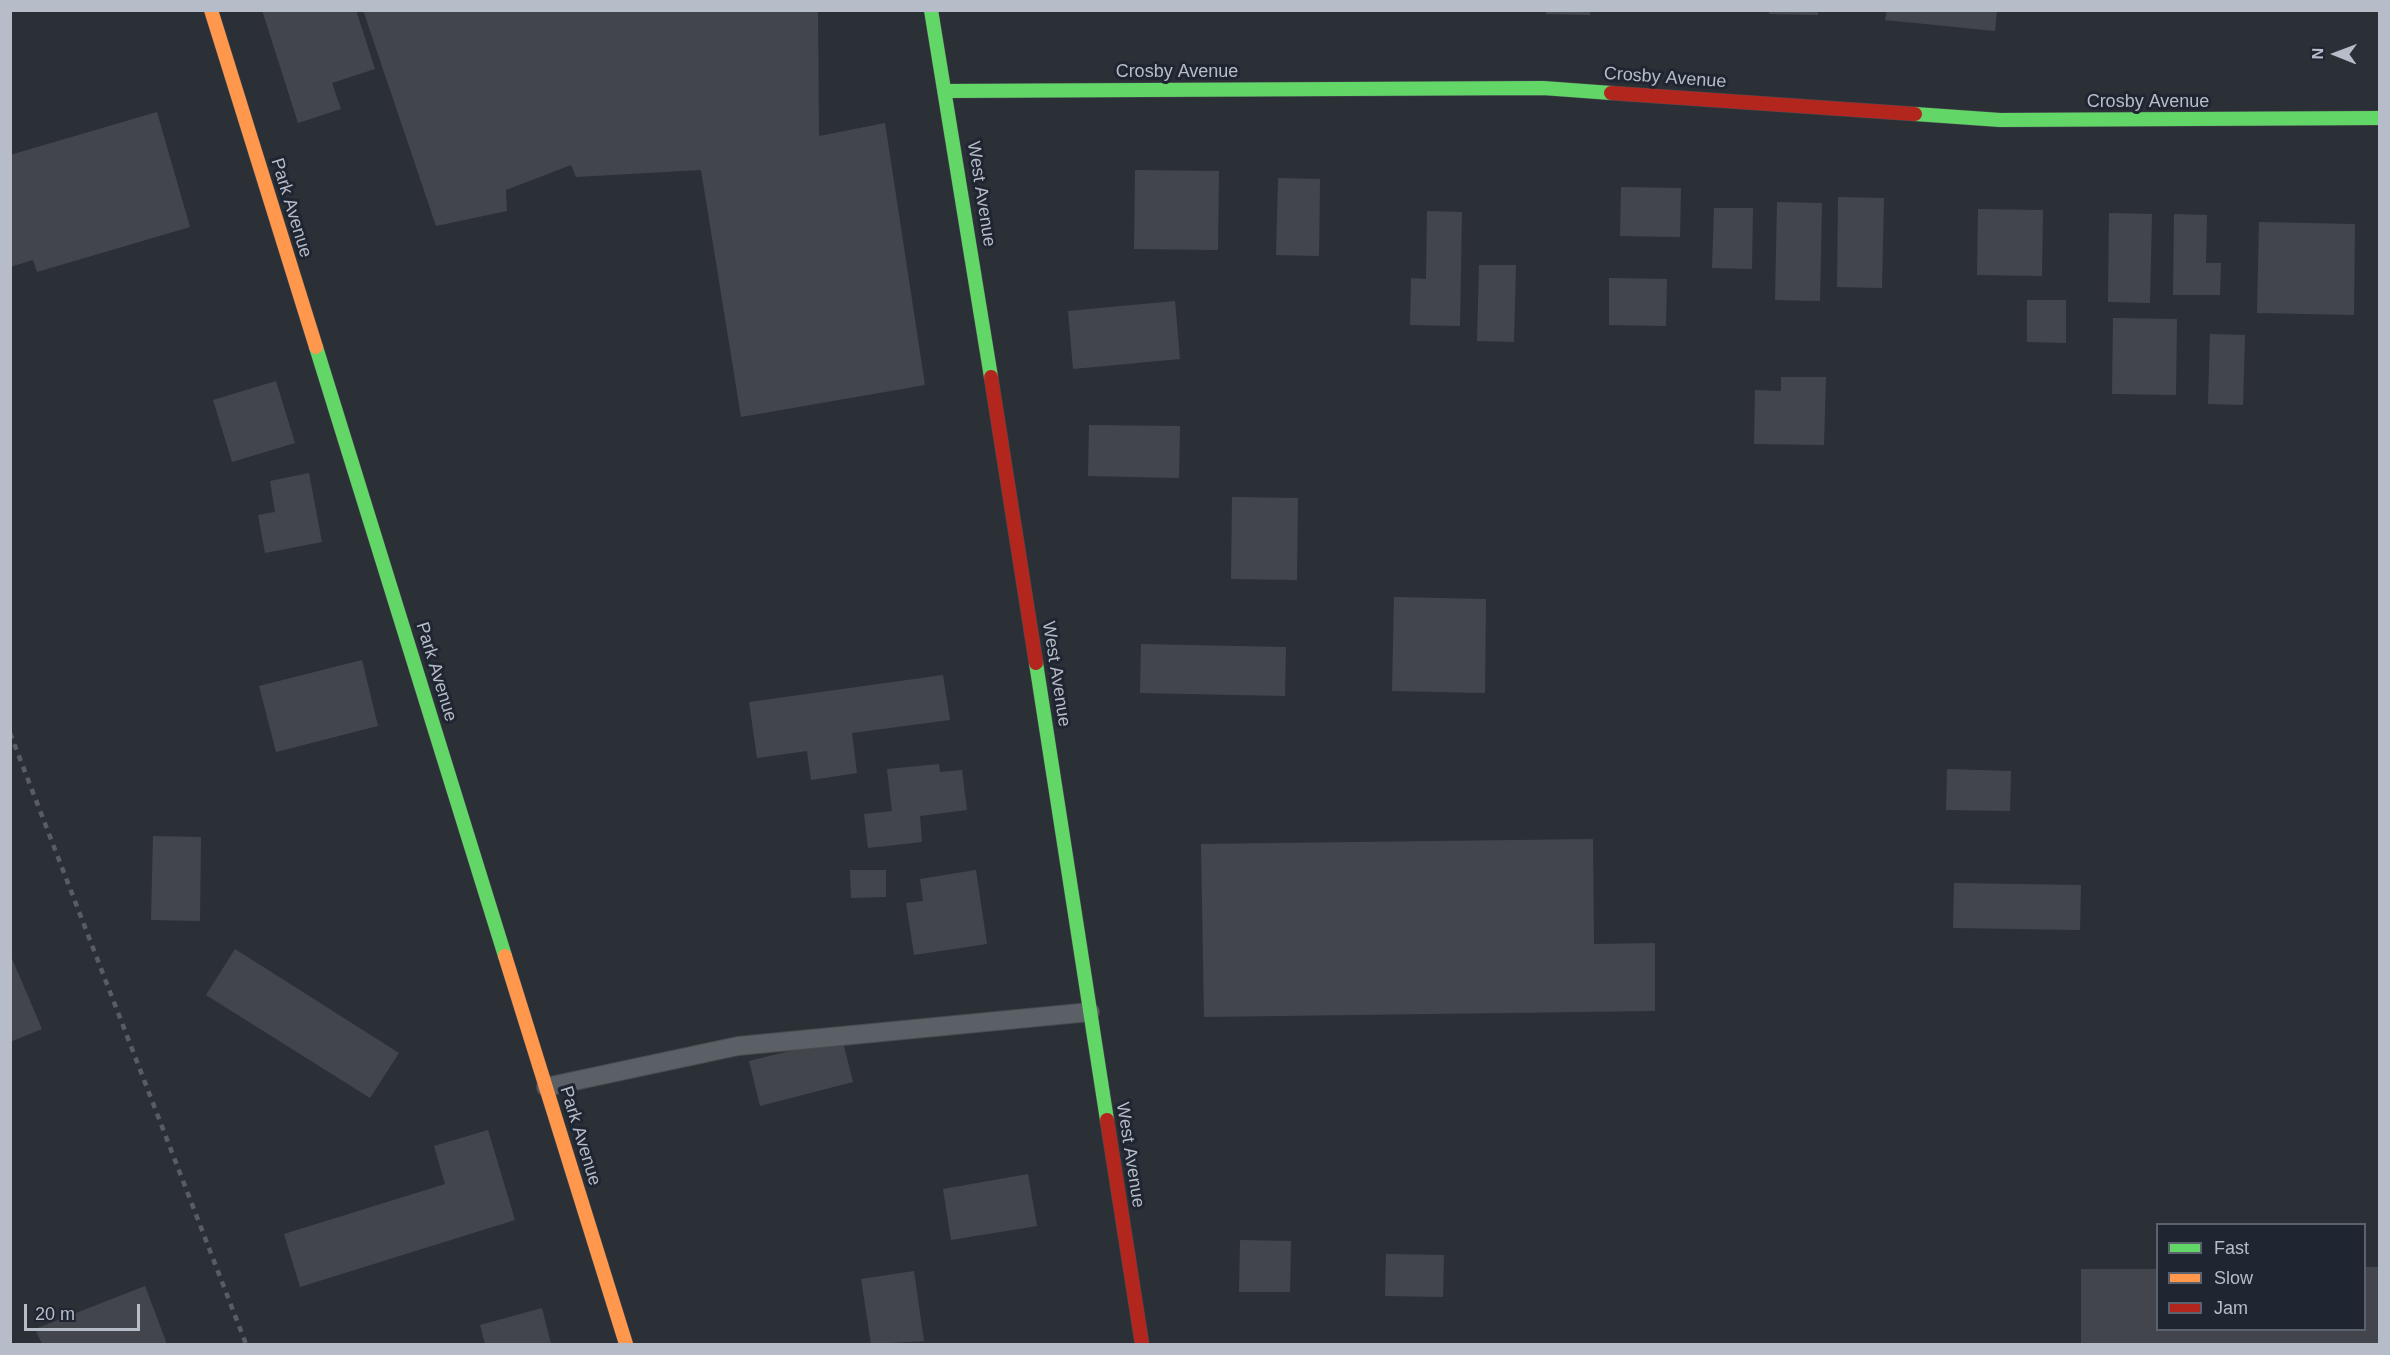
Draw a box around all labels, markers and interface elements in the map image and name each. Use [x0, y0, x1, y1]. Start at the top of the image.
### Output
north arrow [2306, 24, 2366, 84]
text: N [2309, 48, 2326, 60]
street label: Crosby Avenue [1116, 61, 1238, 83]
street label: Crosby Avenue [1603, 63, 1727, 93]
street label: Crosby Avenue [2087, 91, 2209, 113]
street label: West Avenue [962, 140, 1000, 248]
street label: Park Avenue [266, 156, 316, 260]
street label: Park Avenue [411, 620, 461, 724]
street label: West Avenue [1037, 620, 1075, 728]
street label: Park Avenue [555, 1084, 605, 1188]
street label: West Avenue [1111, 1101, 1149, 1209]
legend [2156, 1223, 2366, 1331]
text: Fast [2214, 1238, 2249, 1258]
text: Slow [2214, 1268, 2253, 1288]
scale bar [27, 1292, 142, 1330]
text: Jam [2214, 1298, 2248, 1318]
text: 20 m [35, 1304, 75, 1324]

